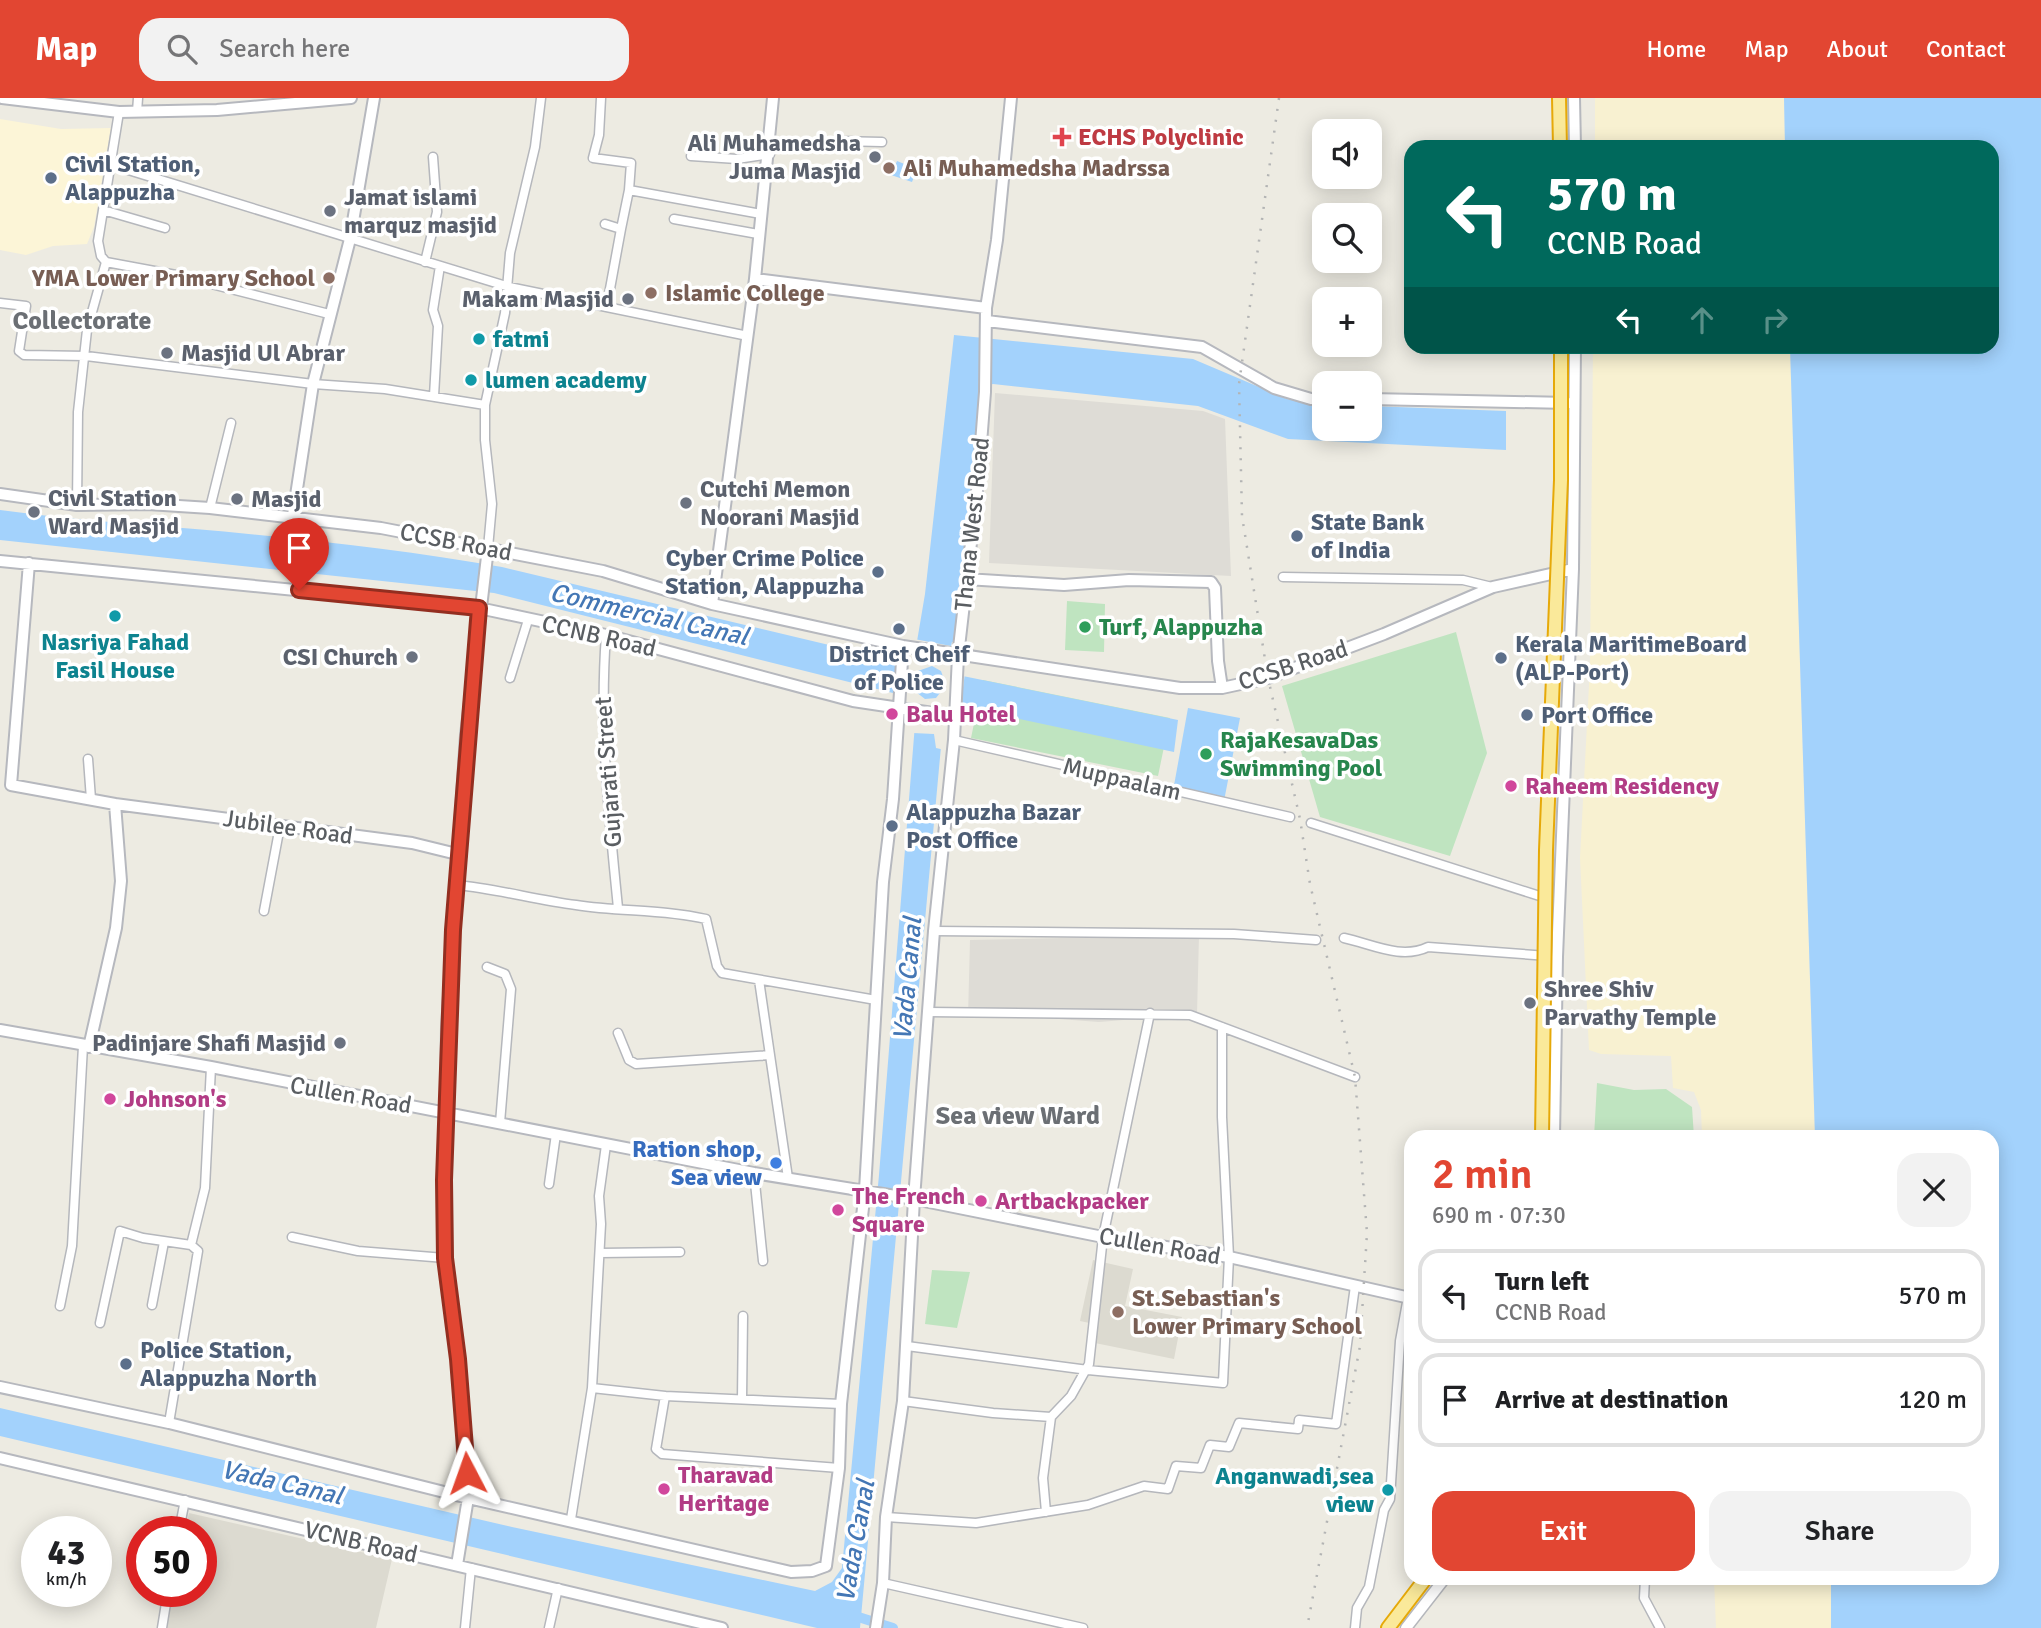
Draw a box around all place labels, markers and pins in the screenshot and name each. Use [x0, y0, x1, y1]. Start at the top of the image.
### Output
place label: ECHS Polyclinic [1078, 122, 1244, 152]
marker: ECHS Polyclinic [1052, 127, 1072, 147]
place label: Ali Muhamedsha Juma Masjid [688, 128, 861, 186]
place label: Civil Station, Alappuzha [65, 149, 201, 207]
marker: Ali Muhamedsha Juma Masjid [867, 149, 883, 165]
place label: Ali Muhamedsha Madrssa [903, 153, 1170, 183]
marker: Ali Muhamedsha Madrssa [881, 160, 897, 176]
marker: Civil Station, Alappuzha [43, 170, 59, 186]
place label: Jamat islami marquz masjid [344, 182, 497, 240]
marker: Jamat islami marquz masjid [322, 203, 338, 219]
place label: YMA Lower Primary School [31, 263, 315, 293]
marker: YMA Lower Primary School [321, 270, 337, 286]
place label: Islamic College [665, 278, 825, 308]
place label: Makam Masjid [462, 284, 614, 314]
marker: Islamic College [643, 285, 659, 301]
marker: Makam Masjid [620, 291, 636, 307]
place label: fatmi [492, 324, 549, 354]
marker: fatmi [471, 331, 487, 347]
place label: Masjid Ul Abrar [181, 338, 345, 368]
marker: Masjid Ul Abrar [159, 345, 175, 361]
place label: lumen academy [485, 365, 647, 395]
marker: lumen academy [463, 372, 479, 388]
place label: Cutchi Memon Noorani Masjid [700, 474, 859, 532]
place label: Civil Station Ward Masjid [48, 483, 179, 541]
place label: Masjid [251, 484, 322, 514]
marker: Masjid [229, 491, 245, 507]
marker: Cutchi Memon Noorani Masjid [678, 495, 694, 511]
marker: Civil Station Ward Masjid [26, 504, 42, 520]
place label: State Bank of India [1311, 507, 1425, 565]
pin [269, 518, 329, 590]
marker: State Bank of India [1289, 528, 1305, 544]
place label: Cyber Crime Police Station, Alappuzha [665, 543, 864, 601]
marker: Cyber Crime Police Station, Alappuzha [870, 564, 886, 580]
marker: Nasriya Fahad Fasil House [107, 608, 123, 624]
place label: Turf, Alappuzha [1099, 612, 1263, 642]
marker: Turf, Alappuzha [1077, 619, 1093, 635]
marker: District Cheif of Police [891, 621, 907, 637]
place label: Nasriya Fahad Fasil House [41, 627, 189, 685]
place label: Kerala MaritimeBoard (ALP-Port) [1515, 629, 1747, 687]
place label: District Cheif of Police [829, 639, 971, 697]
place label: CSI Church [283, 642, 398, 672]
marker: CSI Church [404, 649, 420, 665]
marker: Kerala MaritimeBoard (ALP-Port) [1493, 650, 1509, 666]
place label: Balu Hotel [906, 699, 1016, 729]
place label: Port Office [1541, 700, 1653, 730]
marker: Balu Hotel [884, 706, 900, 722]
marker: Port Office [1519, 707, 1535, 723]
place label: RajaKesavaDas Swimming Pool [1220, 725, 1383, 783]
marker: RajaKesavaDas Swimming Pool [1198, 746, 1214, 762]
place label: Raheem Residency [1525, 771, 1719, 801]
marker: Raheem Residency [1503, 778, 1519, 794]
place label: Alappuzha Bazar Post Office [906, 797, 1082, 855]
marker: Alappuzha Bazar Post Office [884, 818, 900, 834]
place label: Shree Shiv Parvathy Temple [1544, 974, 1717, 1032]
marker: Shree Shiv Parvathy Temple [1522, 995, 1538, 1011]
place label: Padinjare Shafi Masjid [92, 1028, 326, 1058]
marker: Padinjare Shafi Masjid [332, 1035, 348, 1051]
place label: Johnson's [124, 1084, 227, 1114]
marker: Johnson's [102, 1091, 118, 1107]
place label: Ration shop, Sea view [632, 1134, 763, 1192]
marker: Ration shop, Sea view [768, 1155, 784, 1171]
place label: The French Square [852, 1181, 965, 1239]
place label: Artbackpacker [995, 1186, 1149, 1216]
marker: Artbackpacker [973, 1193, 989, 1209]
marker: The French Square [830, 1202, 846, 1218]
place label: St.Sebastian's Lower Primary School [1132, 1283, 1363, 1341]
marker: St.Sebastian's Lower Primary School [1110, 1304, 1126, 1320]
place label: Police Station, Alappuzha North [140, 1335, 317, 1393]
marker: Police Station, Alappuzha North [118, 1356, 134, 1372]
place label: Tharavad Heritage [678, 1460, 773, 1518]
place label: Anganwadi,sea view [1215, 1461, 1375, 1519]
marker: Tharavad Heritage [656, 1481, 672, 1497]
marker: Anganwadi,sea view [1380, 1482, 1396, 1498]

